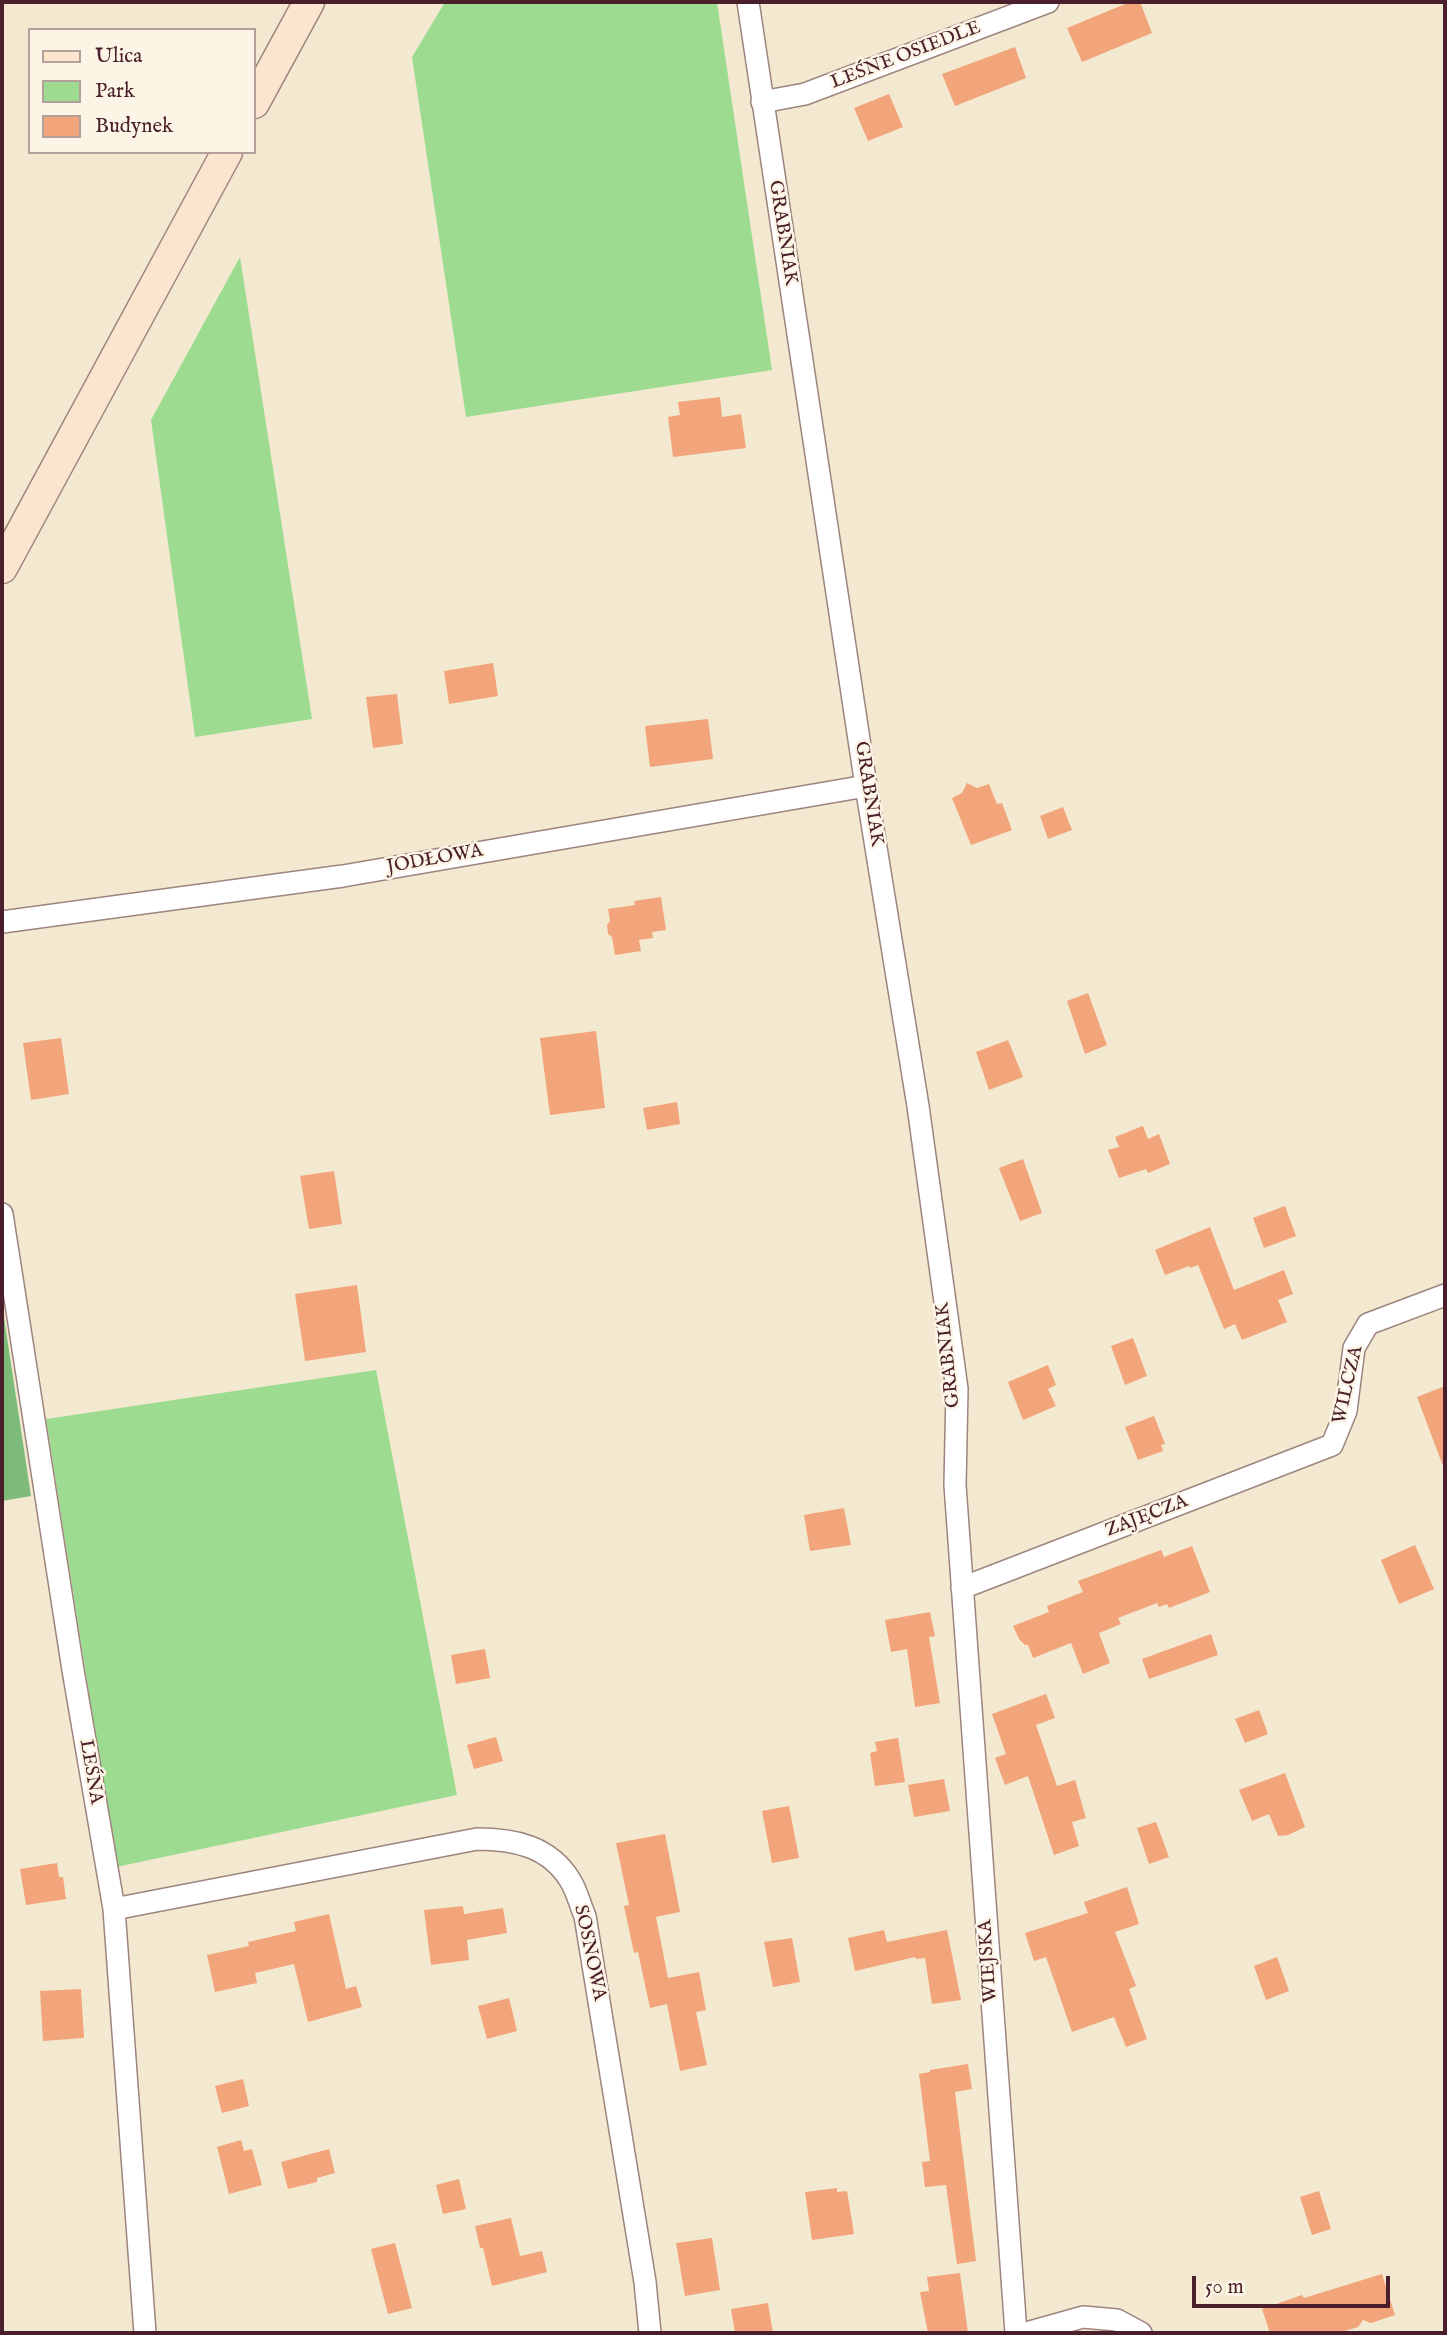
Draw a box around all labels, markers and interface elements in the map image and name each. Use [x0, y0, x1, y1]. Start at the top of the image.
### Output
street label: LEŚNE OSIEDLE [828, 17, 984, 95]
legend [28, 28, 256, 154]
text: Ulica [95, 43, 142, 70]
text: Park [95, 78, 135, 105]
text: Budynek [95, 113, 173, 140]
street label: GRABNIAK [762, 179, 802, 287]
street label: GRABNIAK [848, 740, 888, 848]
street label: JODŁOWA [385, 840, 485, 880]
street label: GRABNIAK [932, 1301, 966, 1409]
street label: WILCZA [1329, 1344, 1369, 1426]
street label: ZAJĘCZA [1103, 1491, 1191, 1543]
street label: LEŚNA [73, 1738, 107, 1806]
street label: SOSNOWA [568, 1903, 610, 2003]
street label: WIEJSKA [975, 1919, 1003, 2003]
scale bar [1195, 2262, 1393, 2306]
text: 50 m [1205, 2274, 1244, 2301]

